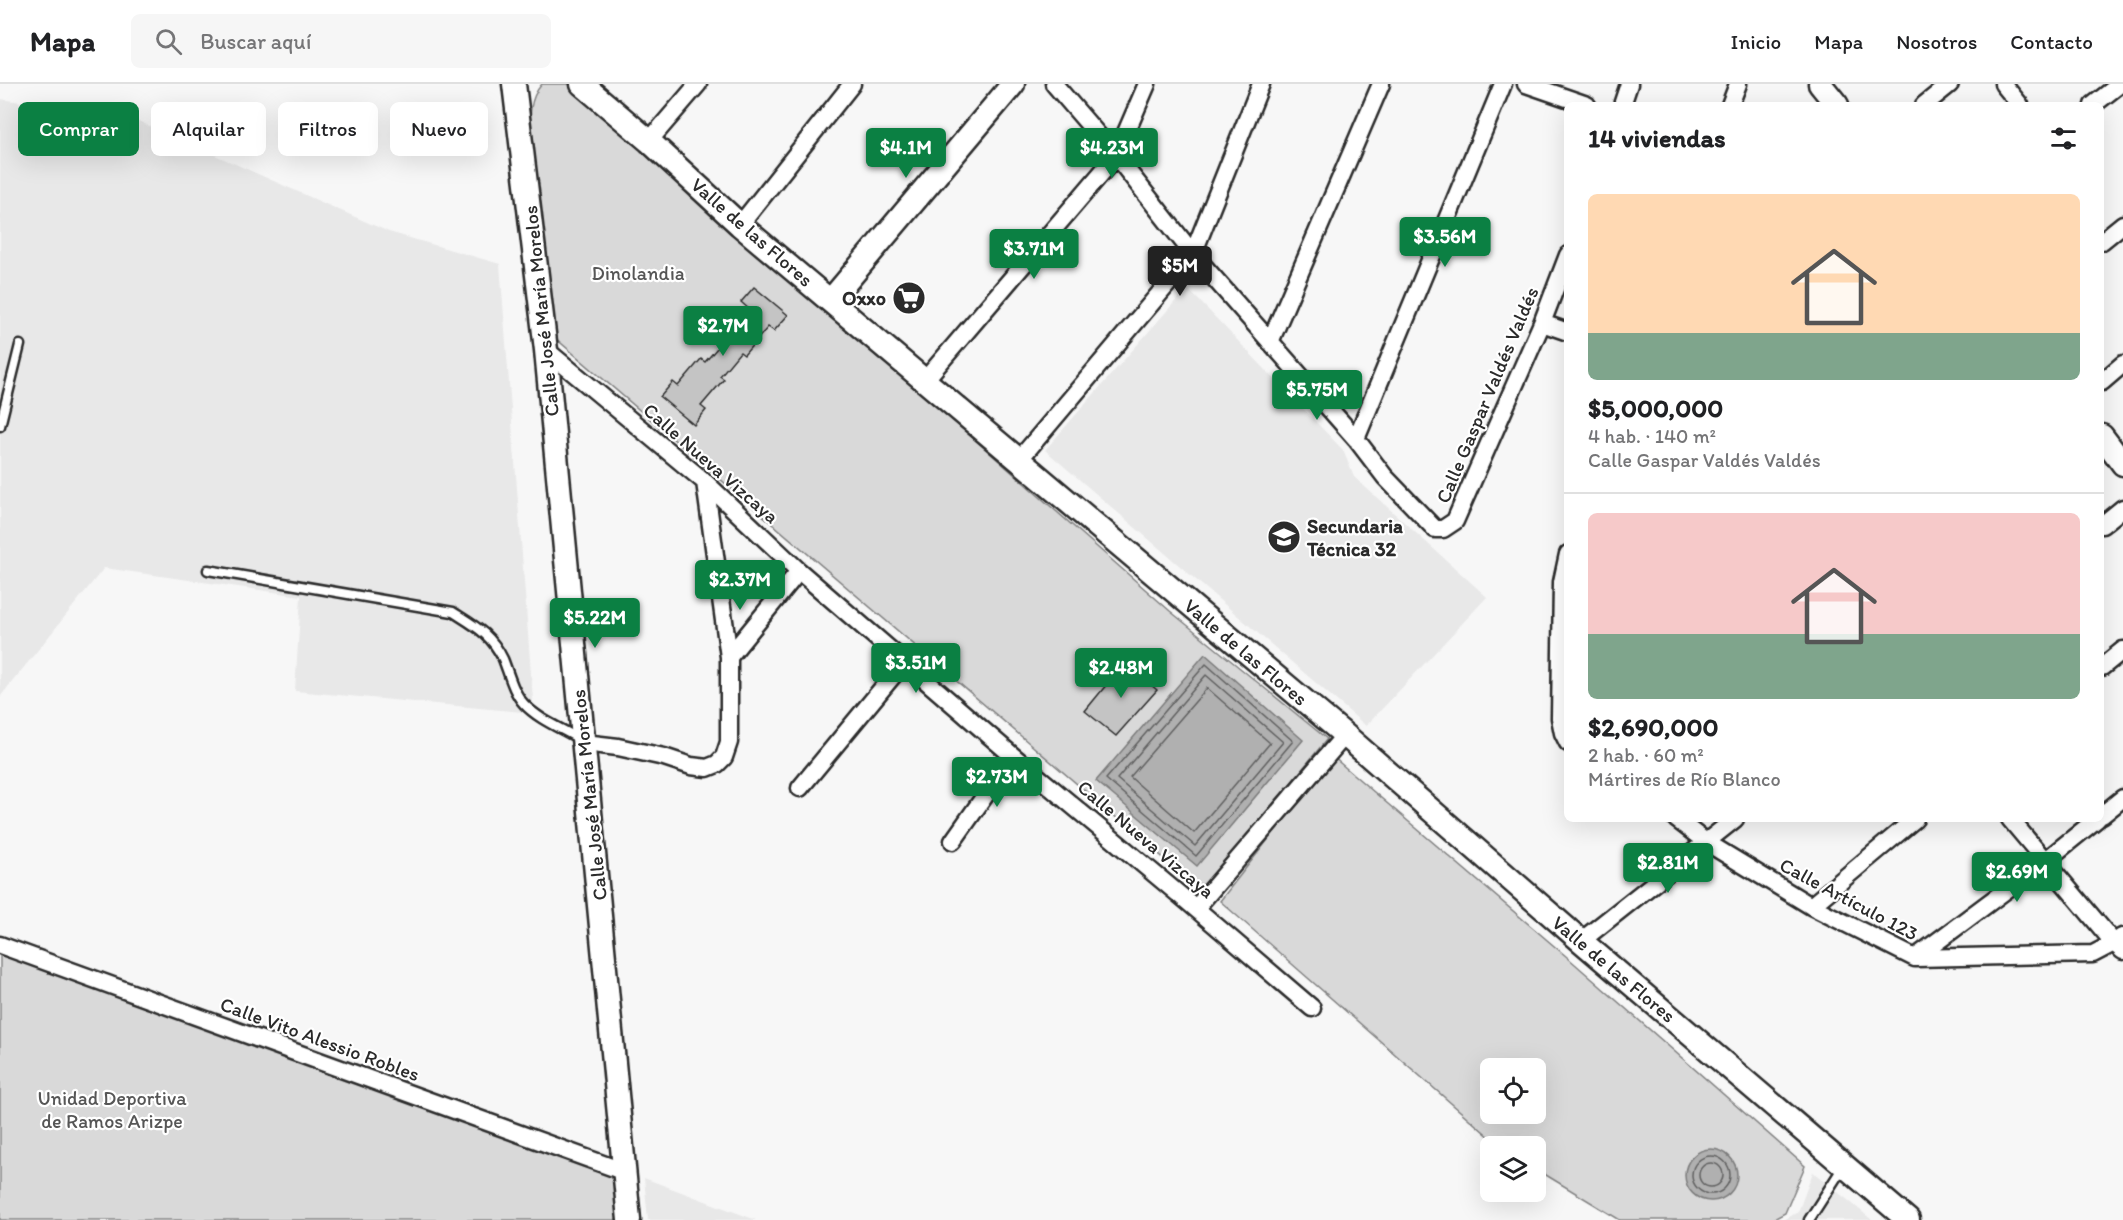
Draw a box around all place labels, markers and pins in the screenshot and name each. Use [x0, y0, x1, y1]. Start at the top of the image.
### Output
pin: $4.1M [864, 128, 948, 179]
pin: $4.23M [1063, 128, 1161, 179]
pin: $3.56M [1396, 217, 1494, 268]
pin: $3.71M [985, 229, 1083, 280]
pin: $5M [1151, 246, 1209, 297]
supermarket icon: Oxxo [891, 280, 927, 316]
place label: Oxxo [842, 286, 886, 310]
pin: $2.7M [681, 306, 765, 357]
pin: $5.75M [1268, 370, 1366, 421]
place label: Secundaria Técnica 32 [1306, 514, 1403, 561]
school or university icon: Secundaria Técnica 32 [1266, 519, 1302, 555]
pin: $2.37M [691, 560, 789, 611]
pin: $5.22M [546, 598, 644, 649]
pin: $3.51M [867, 643, 965, 694]
pin: $2.48M [1072, 648, 1170, 699]
pin: $2.73M [948, 757, 1046, 808]
pin: $2.81M [1619, 843, 1717, 894]
pin: $2.69M [1968, 852, 2066, 903]

